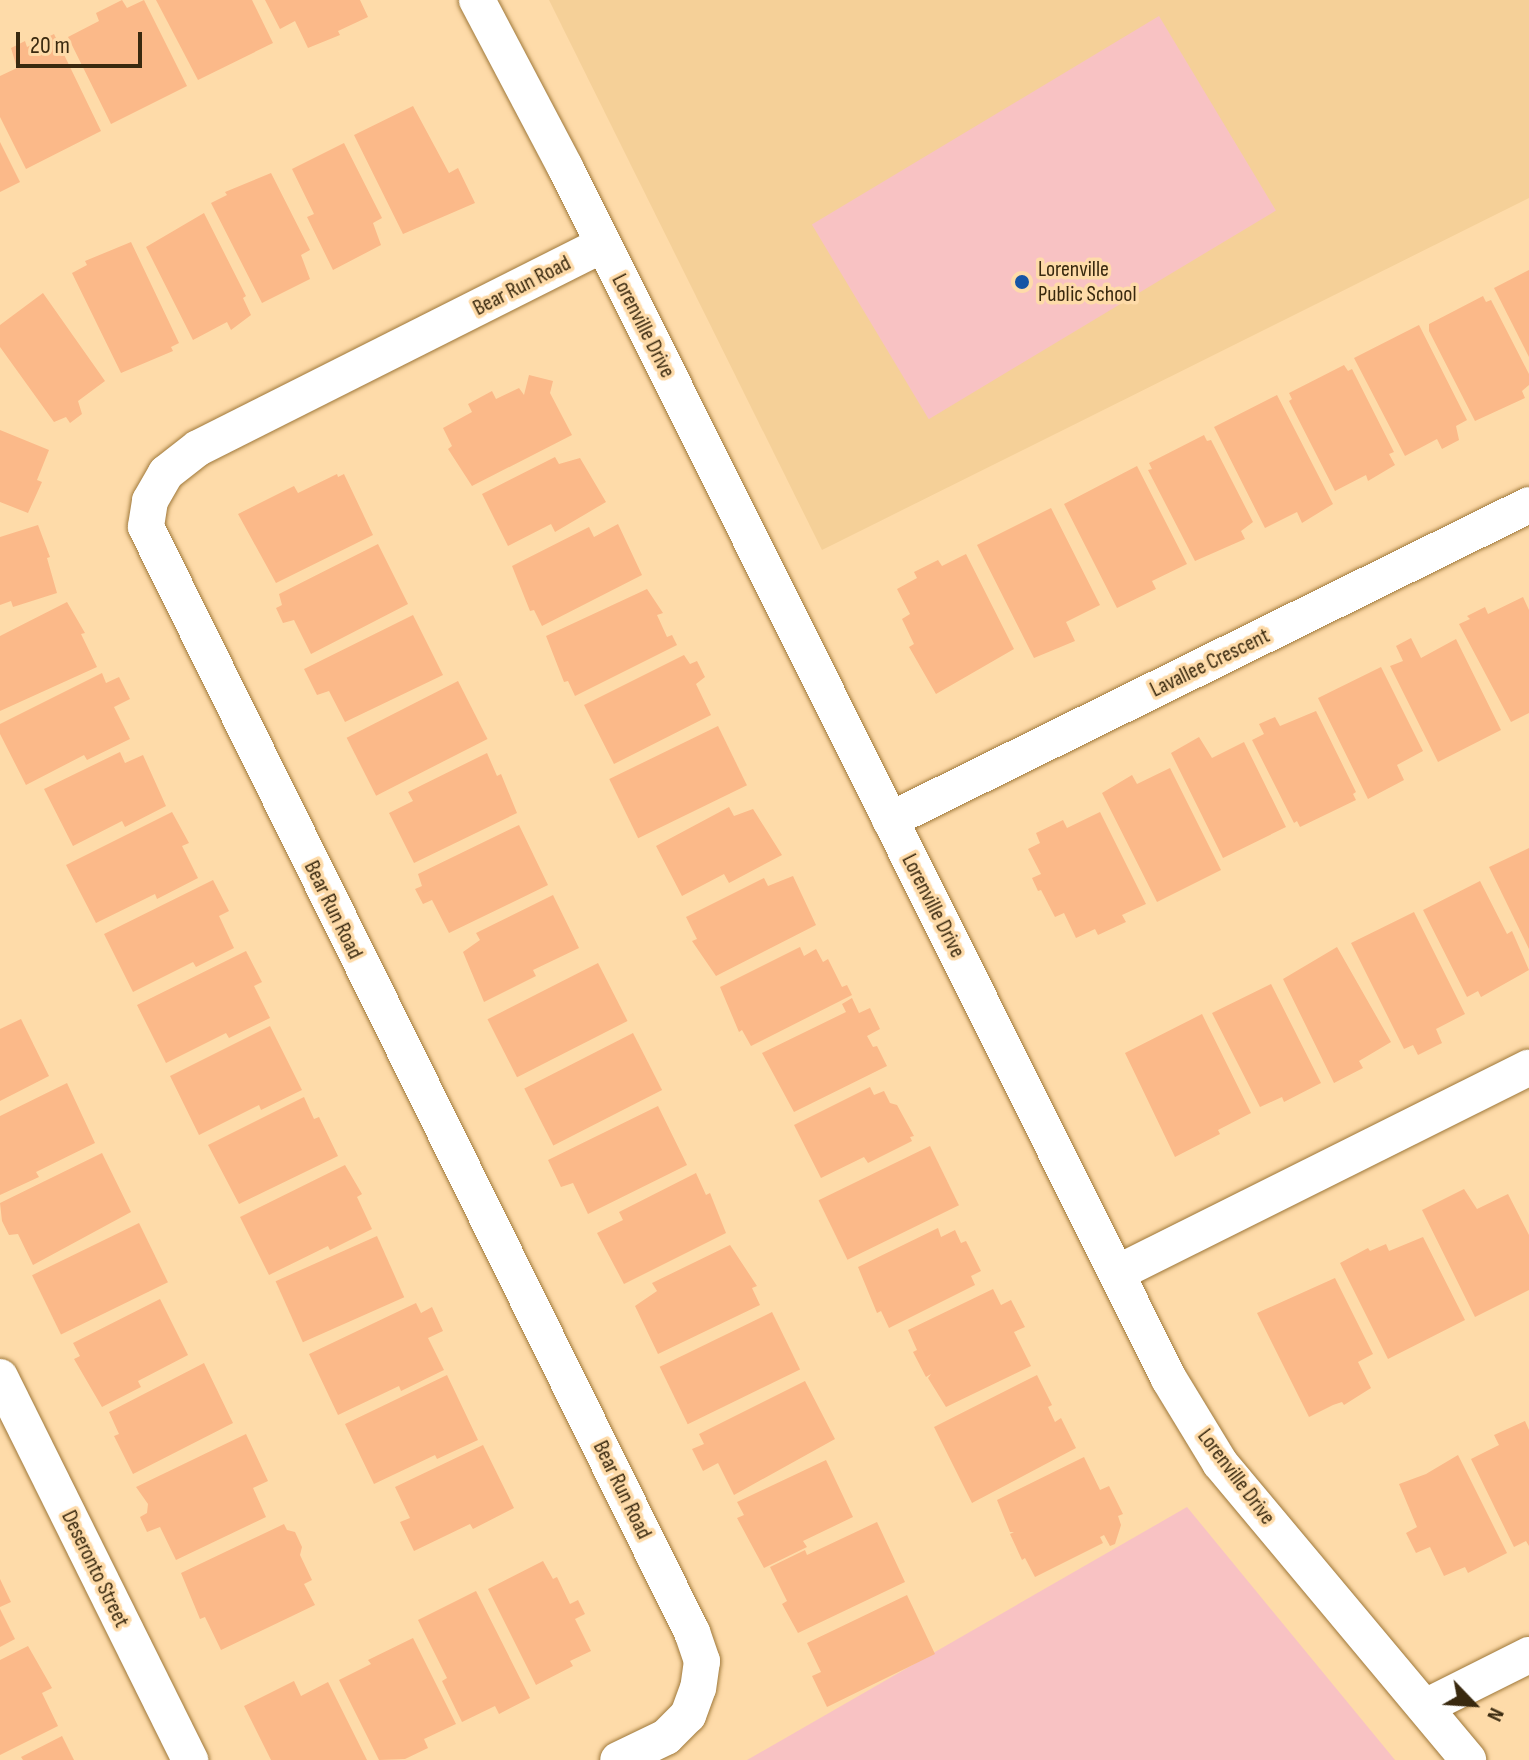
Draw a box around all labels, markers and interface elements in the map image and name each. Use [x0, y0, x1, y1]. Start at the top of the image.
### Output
scale bar [20, 16, 146, 66]
text: 20 m [30, 31, 70, 60]
street label: Bear Run Road [469, 250, 575, 322]
place label: Lorenville Public School [1038, 256, 1137, 308]
street label: Lorenville Drive [606, 270, 680, 382]
marker: Lorenville Public School [1013, 273, 1031, 291]
street label: Lavallee Crescent [1146, 623, 1274, 703]
street label: Lorenville Drive [896, 850, 970, 962]
street label: Bear Run Road [298, 857, 368, 963]
street label: Lorenville Drive [1192, 1424, 1280, 1530]
street label: Bear Run Road [587, 1437, 657, 1543]
street label: Deseronto Street [55, 1506, 135, 1632]
north arrow [1433, 1664, 1513, 1744]
text: N [1480, 1703, 1510, 1725]

